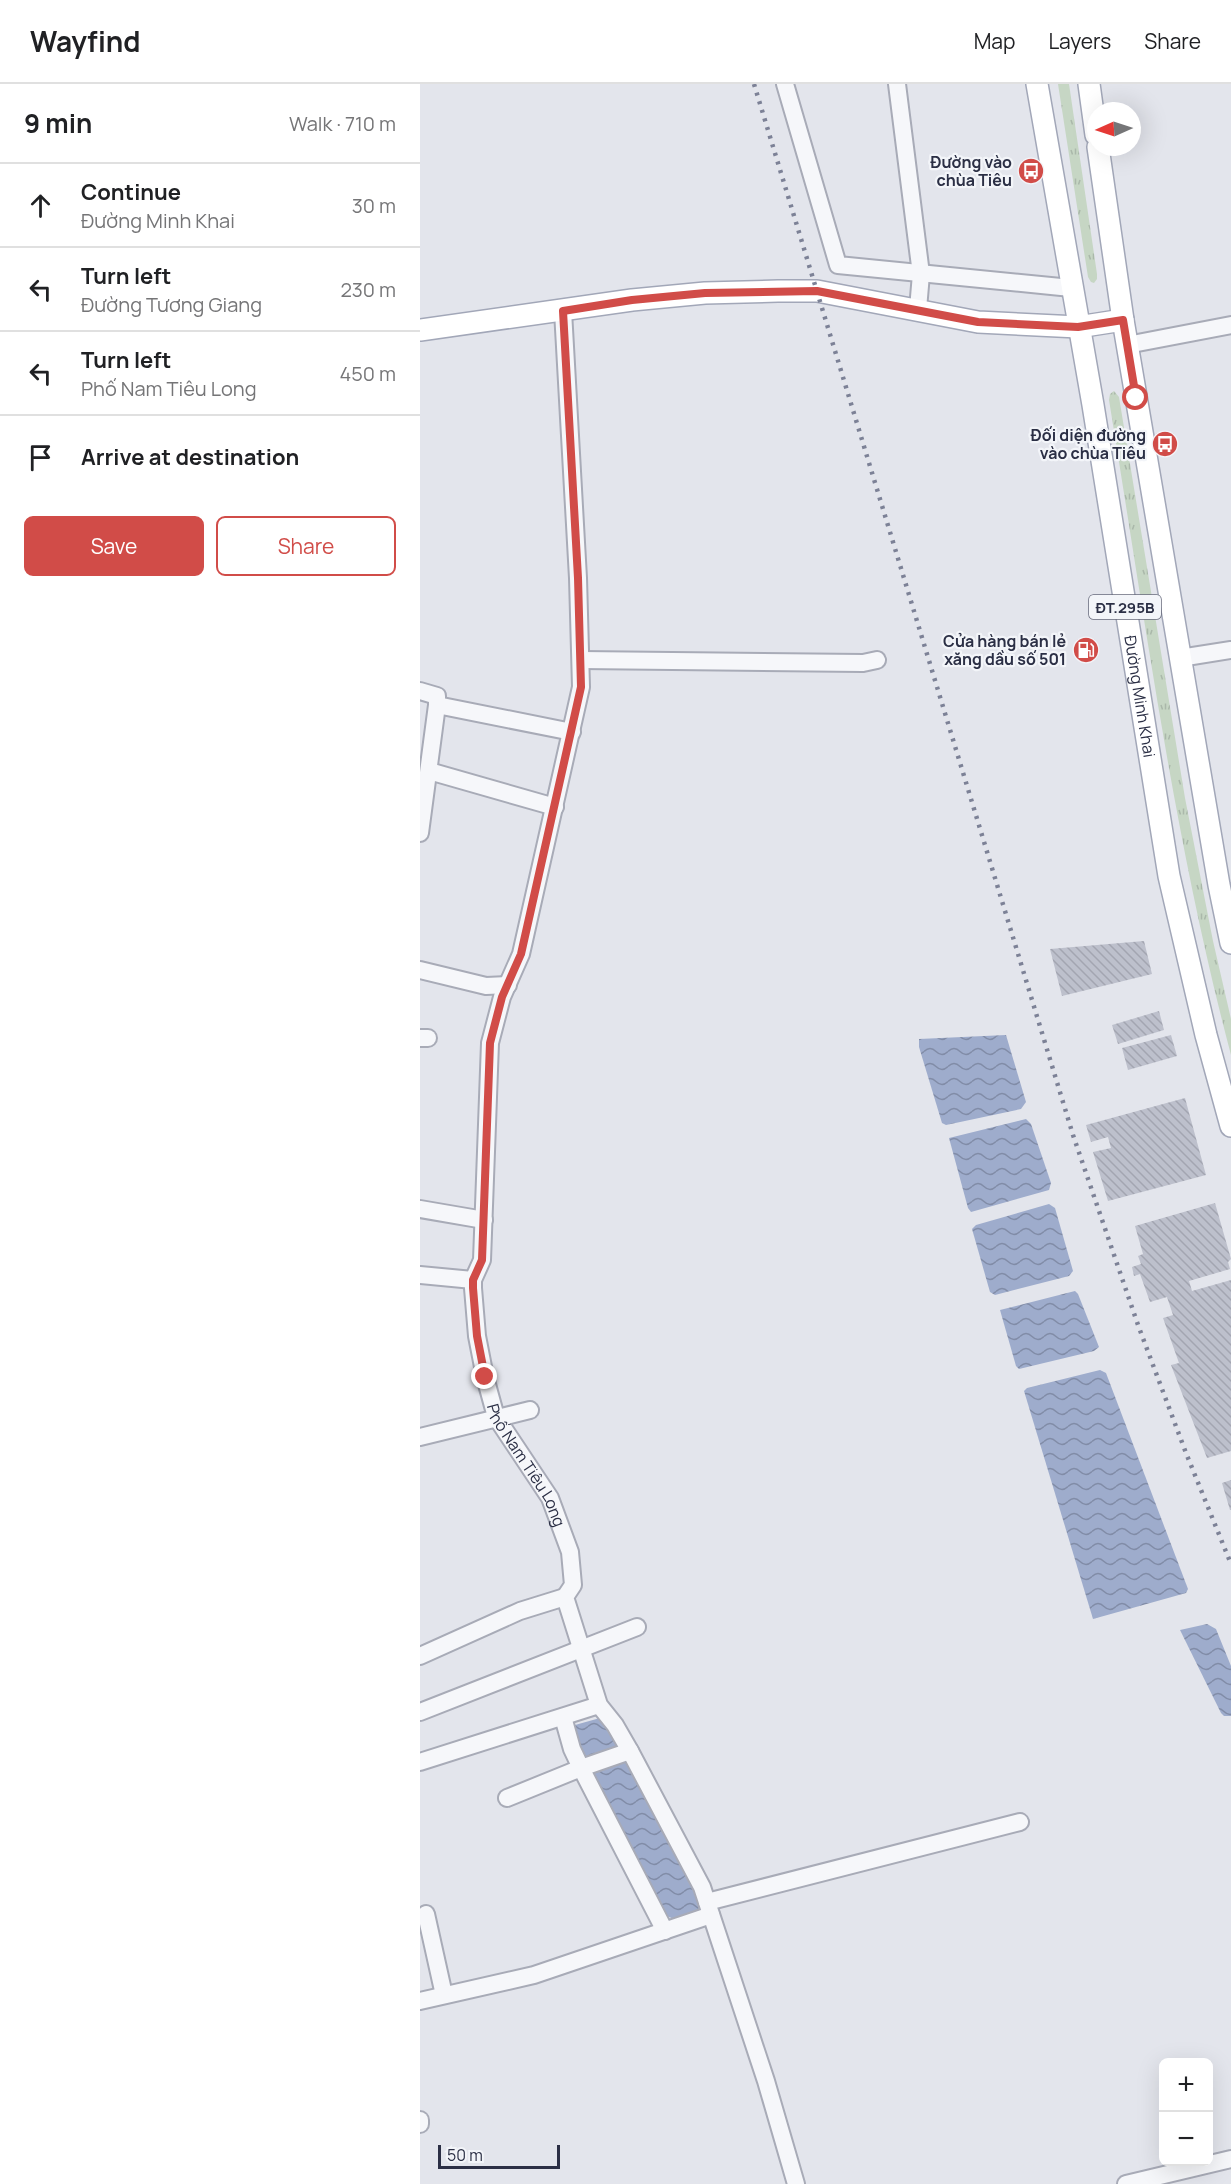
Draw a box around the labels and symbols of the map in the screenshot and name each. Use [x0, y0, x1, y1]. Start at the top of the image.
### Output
north arrow [1087, 102, 1141, 156]
place label: Đường vào chùa Tiêu [930, 151, 1012, 191]
bus stop icon: Đường vào chùa Tiêu [1016, 156, 1046, 186]
route start [1122, 384, 1148, 410]
place label: Đối diện đường vào chùa Tiêu [1031, 424, 1146, 464]
bus stop icon: Đối diện đường vào chùa Tiêu [1150, 429, 1180, 459]
road number: ĐT.295B [1089, 595, 1161, 619]
place label: Cửa hàng bán lẻ xăng dầu số 501 [943, 630, 1066, 670]
street label: Đường Minh Khai [1119, 634, 1161, 759]
fuel station icon: Cửa hàng bán lẻ xăng dầu số 501 [1071, 635, 1101, 665]
route end [471, 1363, 497, 1389]
street label: Phố Nam Tiêu Long [482, 1401, 571, 1530]
scale bar [438, 2142, 560, 2170]

